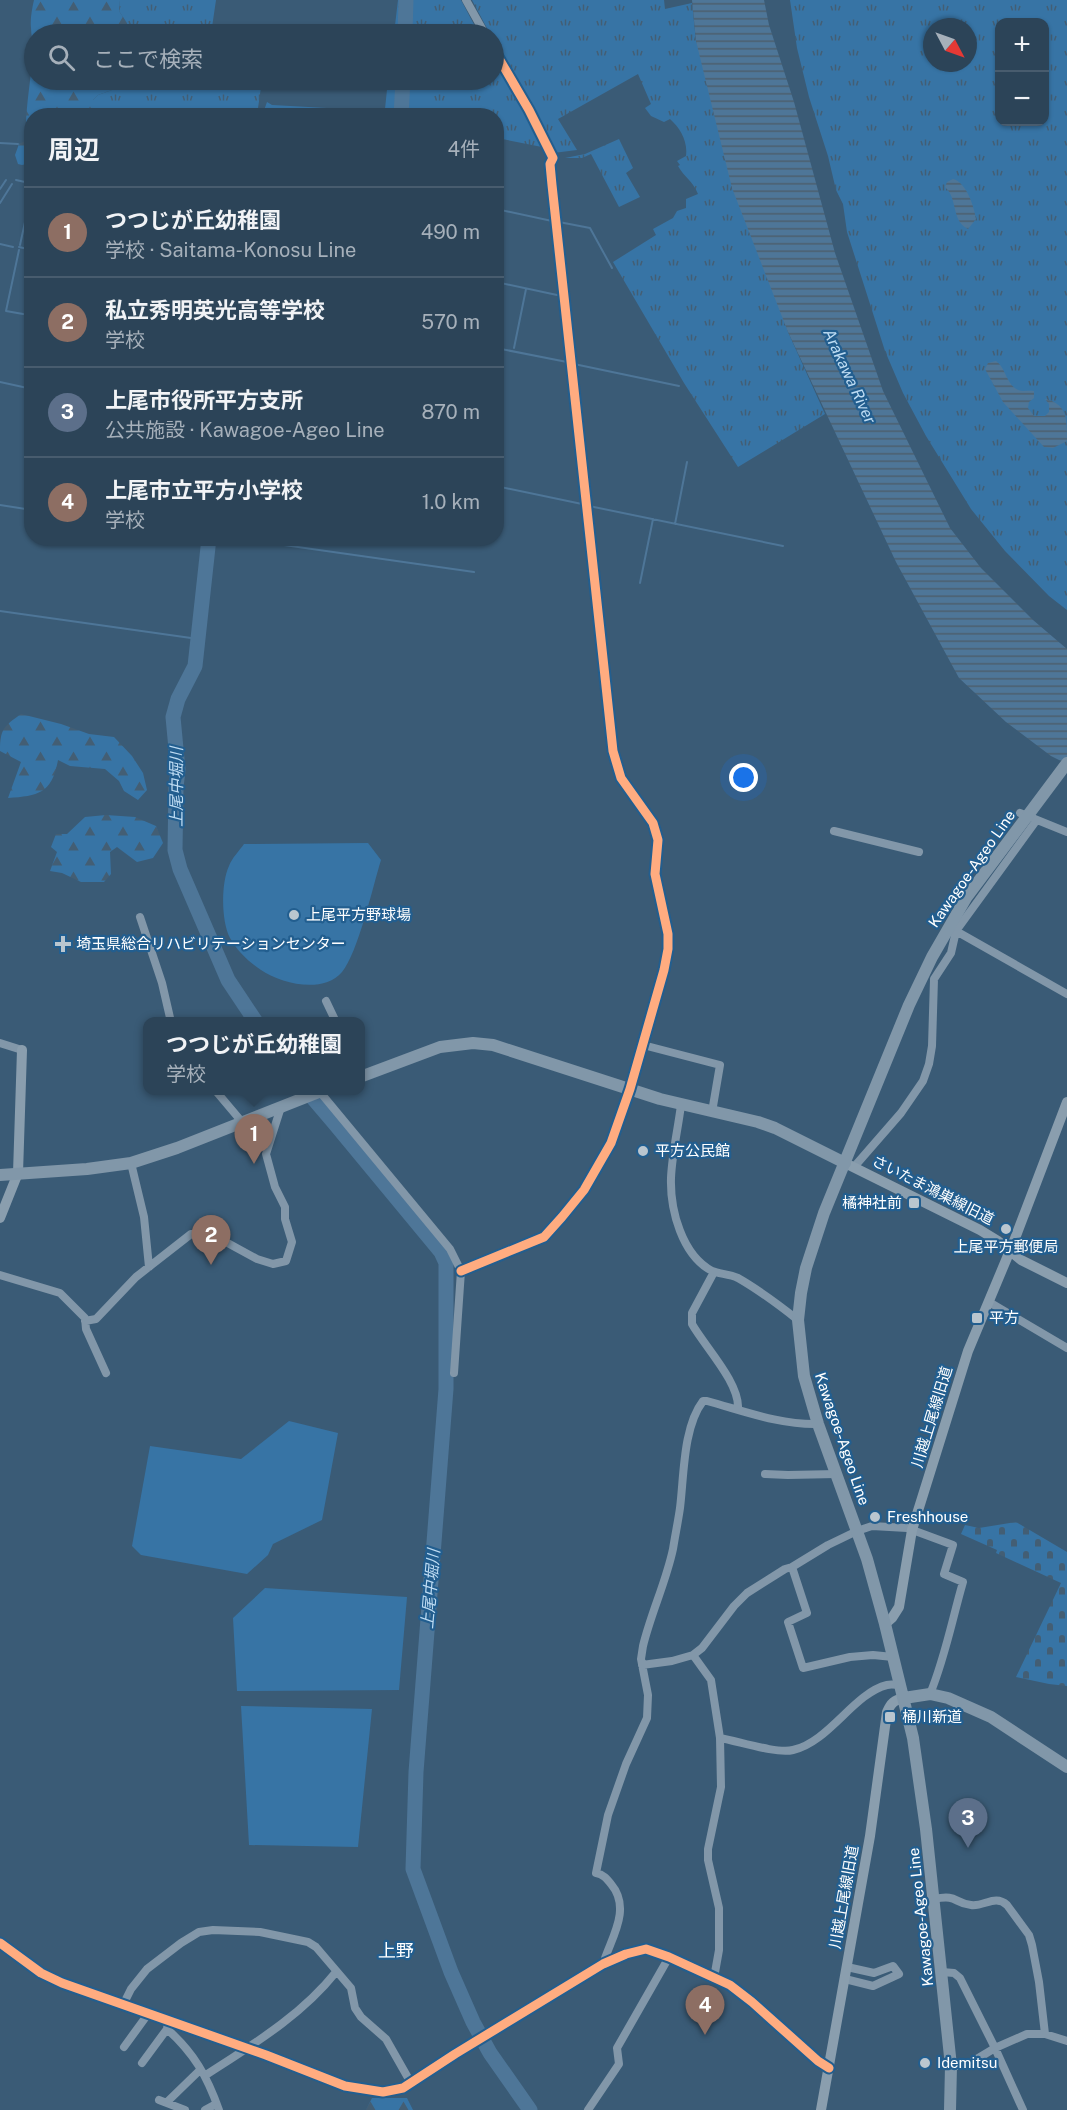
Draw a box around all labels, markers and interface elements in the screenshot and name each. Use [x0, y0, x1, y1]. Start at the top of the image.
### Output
north arrow [923, 18, 977, 72]
map controls [995, 18, 1049, 126]
button: + [995, 18, 1049, 72]
search box [24, 24, 504, 90]
icon: search [45, 41, 78, 74]
text: ここで検索 [93, 46, 203, 72]
button: − [995, 72, 1049, 126]
text: 周辺 [48, 134, 100, 165]
text: 4件 [447, 137, 480, 161]
text: つつじが丘幼稚園 [105, 207, 281, 233]
text: 1 [63, 220, 72, 244]
text: 490 m [421, 220, 480, 244]
text: 学校 · Saitama-Konosu Line [105, 238, 356, 262]
text: 私立秀明英光高等学校 [105, 297, 325, 323]
text: 2 [61, 310, 74, 334]
text: 570 m [421, 310, 480, 334]
water label: Arakawa River [819, 326, 880, 428]
text: 学校 [105, 328, 145, 352]
text: 上尾市役所平方支所 [105, 387, 303, 413]
text: 3 [61, 400, 74, 424]
text: 870 m [421, 400, 480, 424]
text: 公共施設 · Kawagoe-Ageo Line [105, 418, 385, 442]
text: 上尾市立平方小学校 [105, 477, 303, 503]
text: 4 [61, 490, 74, 514]
text: 1.0 km [422, 490, 480, 514]
text: 学校 [105, 508, 145, 532]
water label: 上尾中堀川 [167, 745, 186, 827]
your location [729, 763, 758, 792]
street label: Kawagoe-Ageo Line [925, 807, 1018, 931]
place label: 上尾平方野球場 [306, 906, 411, 923]
marker: 上尾平方野球場 [287, 908, 301, 922]
marker: 埼玉県総合リハビリテーションセンター [54, 935, 72, 953]
place label: 埼玉県総合リハビリテーションセンター [76, 935, 346, 952]
popup [143, 1017, 365, 1095]
text: つつじが丘幼稚園 [166, 1031, 342, 1057]
text: 学校 [166, 1062, 206, 1086]
pin: 1 [234, 1114, 274, 1164]
place label: 平方公民館 [655, 1142, 730, 1159]
marker: 平方公民館 [636, 1144, 650, 1158]
street label: さいたま鴻巣線旧道 [869, 1151, 997, 1228]
place label: 橘神社前 [842, 1194, 902, 1211]
marker: 橘神社前 [907, 1196, 921, 1210]
pin: 2 [192, 1216, 230, 1265]
marker: 上尾平方郵便局 [999, 1222, 1013, 1236]
place label: 上尾平方郵便局 [953, 1238, 1059, 1255]
place label: 平方 [989, 1309, 1019, 1326]
marker: 平方 [970, 1311, 984, 1325]
street label: 川越上尾線旧道 [908, 1364, 955, 1470]
street label: Kawagoe-Ageo Line [812, 1370, 873, 1507]
place label: Freshhouse [887, 1508, 968, 1525]
marker: Freshhouse [868, 1510, 882, 1524]
water label: 上尾中堀川 [418, 1546, 444, 1630]
place label: 桶川新道 [902, 1708, 962, 1725]
marker: 桶川新道 [883, 1710, 897, 1724]
pin: 3 [948, 1798, 988, 1848]
street label: 川越上尾線旧道 [826, 1844, 861, 1950]
street label: Kawagoe-Ageo Line [905, 1847, 936, 1987]
district label: 上野 [378, 1940, 414, 1961]
pin: 4 [686, 1986, 724, 2035]
place label: Idemitsu [937, 2054, 997, 2071]
marker: Idemitsu [918, 2056, 932, 2070]

